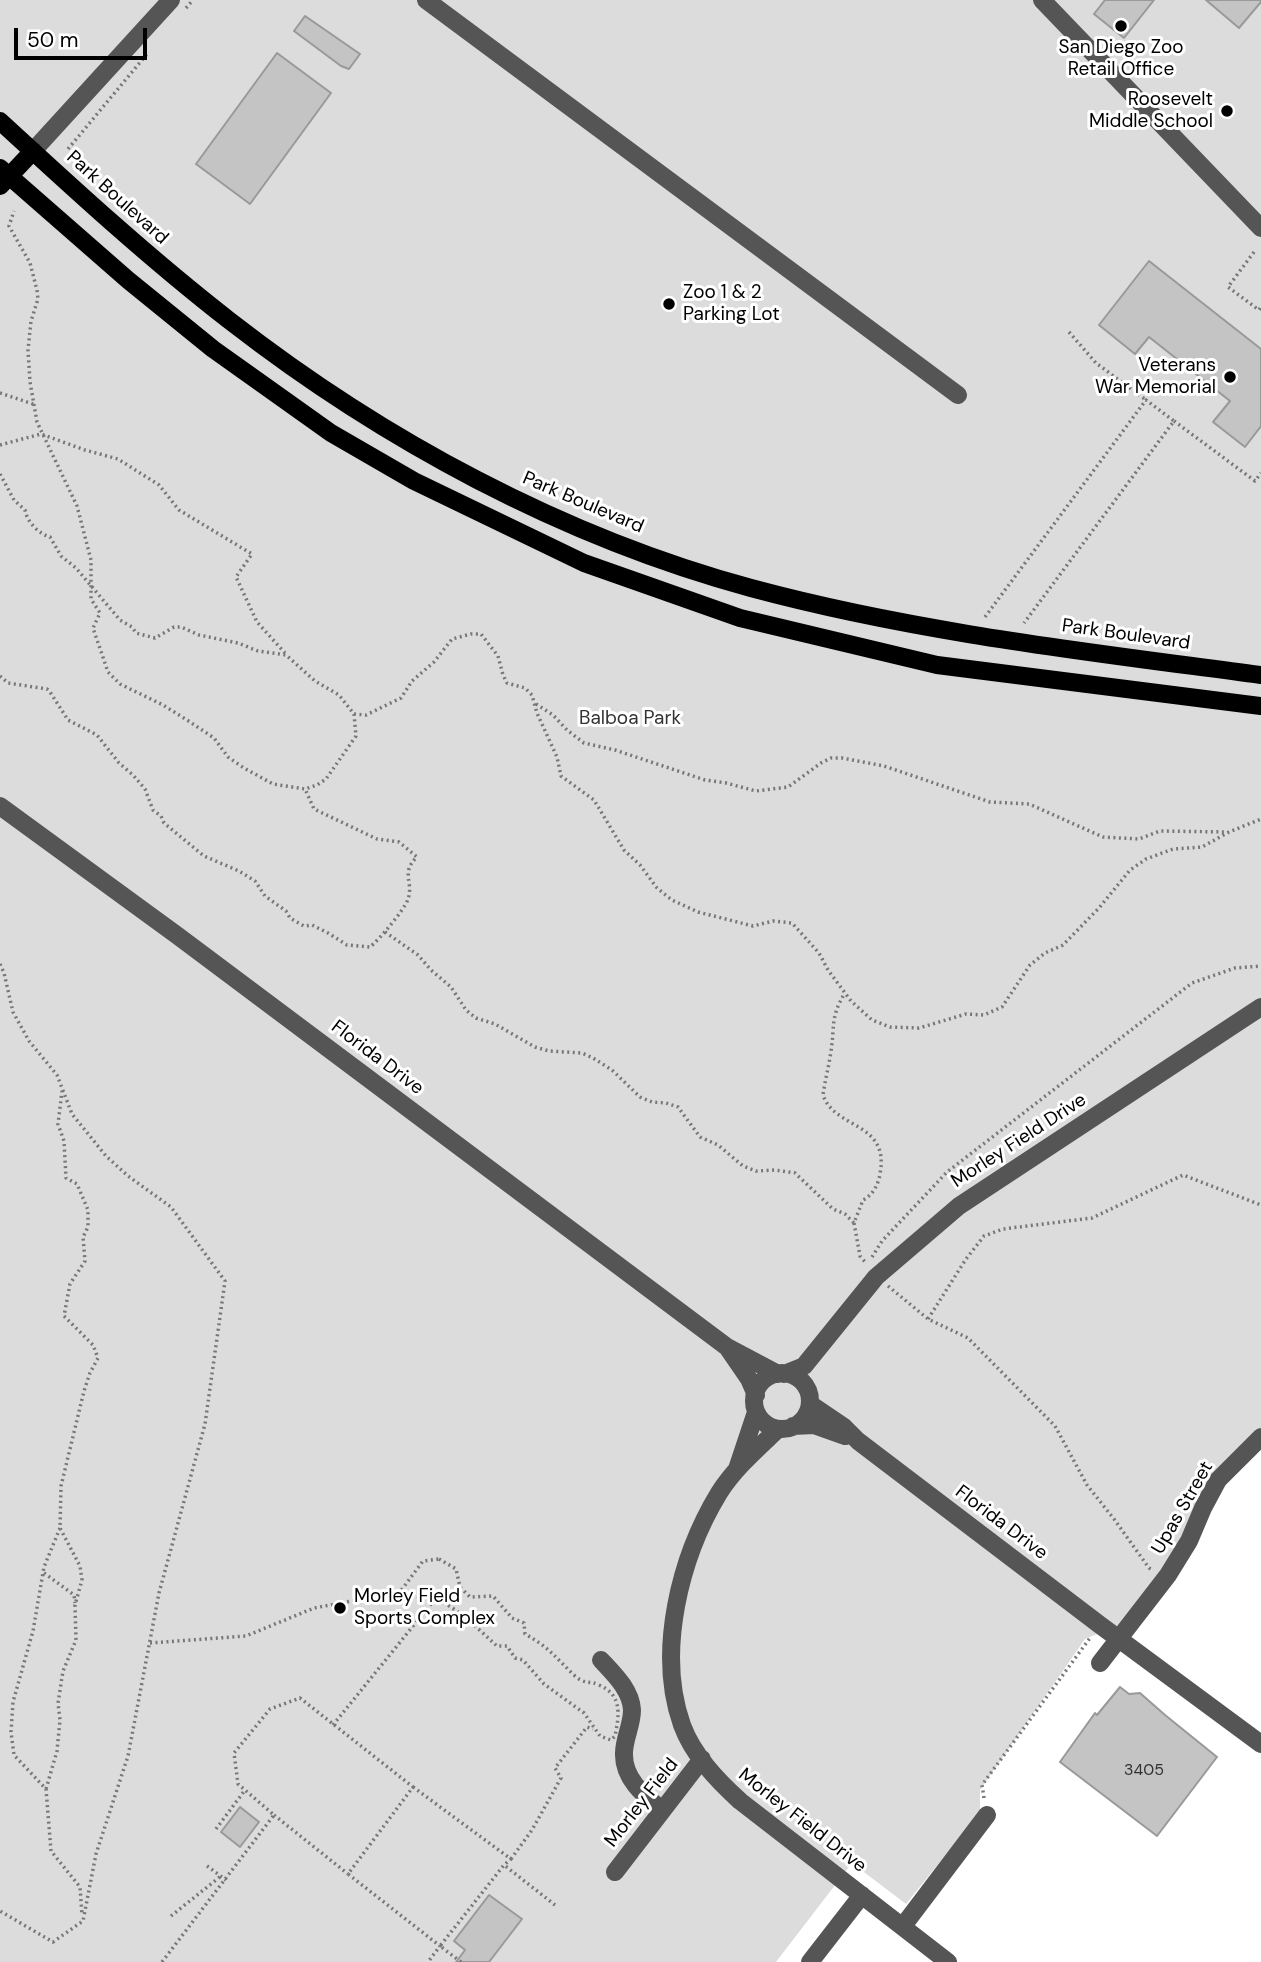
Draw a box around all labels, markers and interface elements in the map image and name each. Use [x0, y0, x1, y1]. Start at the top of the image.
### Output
scale bar [18, 14, 150, 58]
marker: San Diego Zoo Retail Office [1113, 18, 1129, 34]
text: 50 m [27, 26, 78, 54]
place label: San Diego Zoo Retail Office [1058, 37, 1184, 81]
place label: Roosevelt Middle School [1089, 89, 1213, 133]
marker: Roosevelt Middle School [1219, 103, 1235, 119]
street label: Park Boulevard [61, 146, 173, 250]
place label: Zoo 1 & 2 Parking Lot [683, 282, 780, 326]
marker: Zoo 1 & 2 Parking Lot [661, 296, 677, 312]
place label: Veterans War Memorial [1095, 355, 1216, 399]
marker: Veterans War Memorial [1222, 369, 1238, 385]
street label: Park Boulevard [519, 467, 647, 539]
street label: Park Boulevard [1060, 615, 1192, 655]
park label: Balboa Park [579, 708, 681, 730]
street label: Florida Drive [326, 1016, 428, 1100]
street label: Morley Field Drive [947, 1089, 1091, 1193]
street label: Upas Street [1147, 1458, 1219, 1558]
street label: Florida Drive [950, 1481, 1052, 1565]
place label: Morley Field Sports Complex [354, 1586, 495, 1630]
marker: Morley Field Sports Complex [332, 1600, 348, 1616]
street label: Morley Field [600, 1754, 684, 1852]
house number: 3405 [1124, 1761, 1164, 1781]
street label: Morley Field Drive [733, 1764, 871, 1878]

